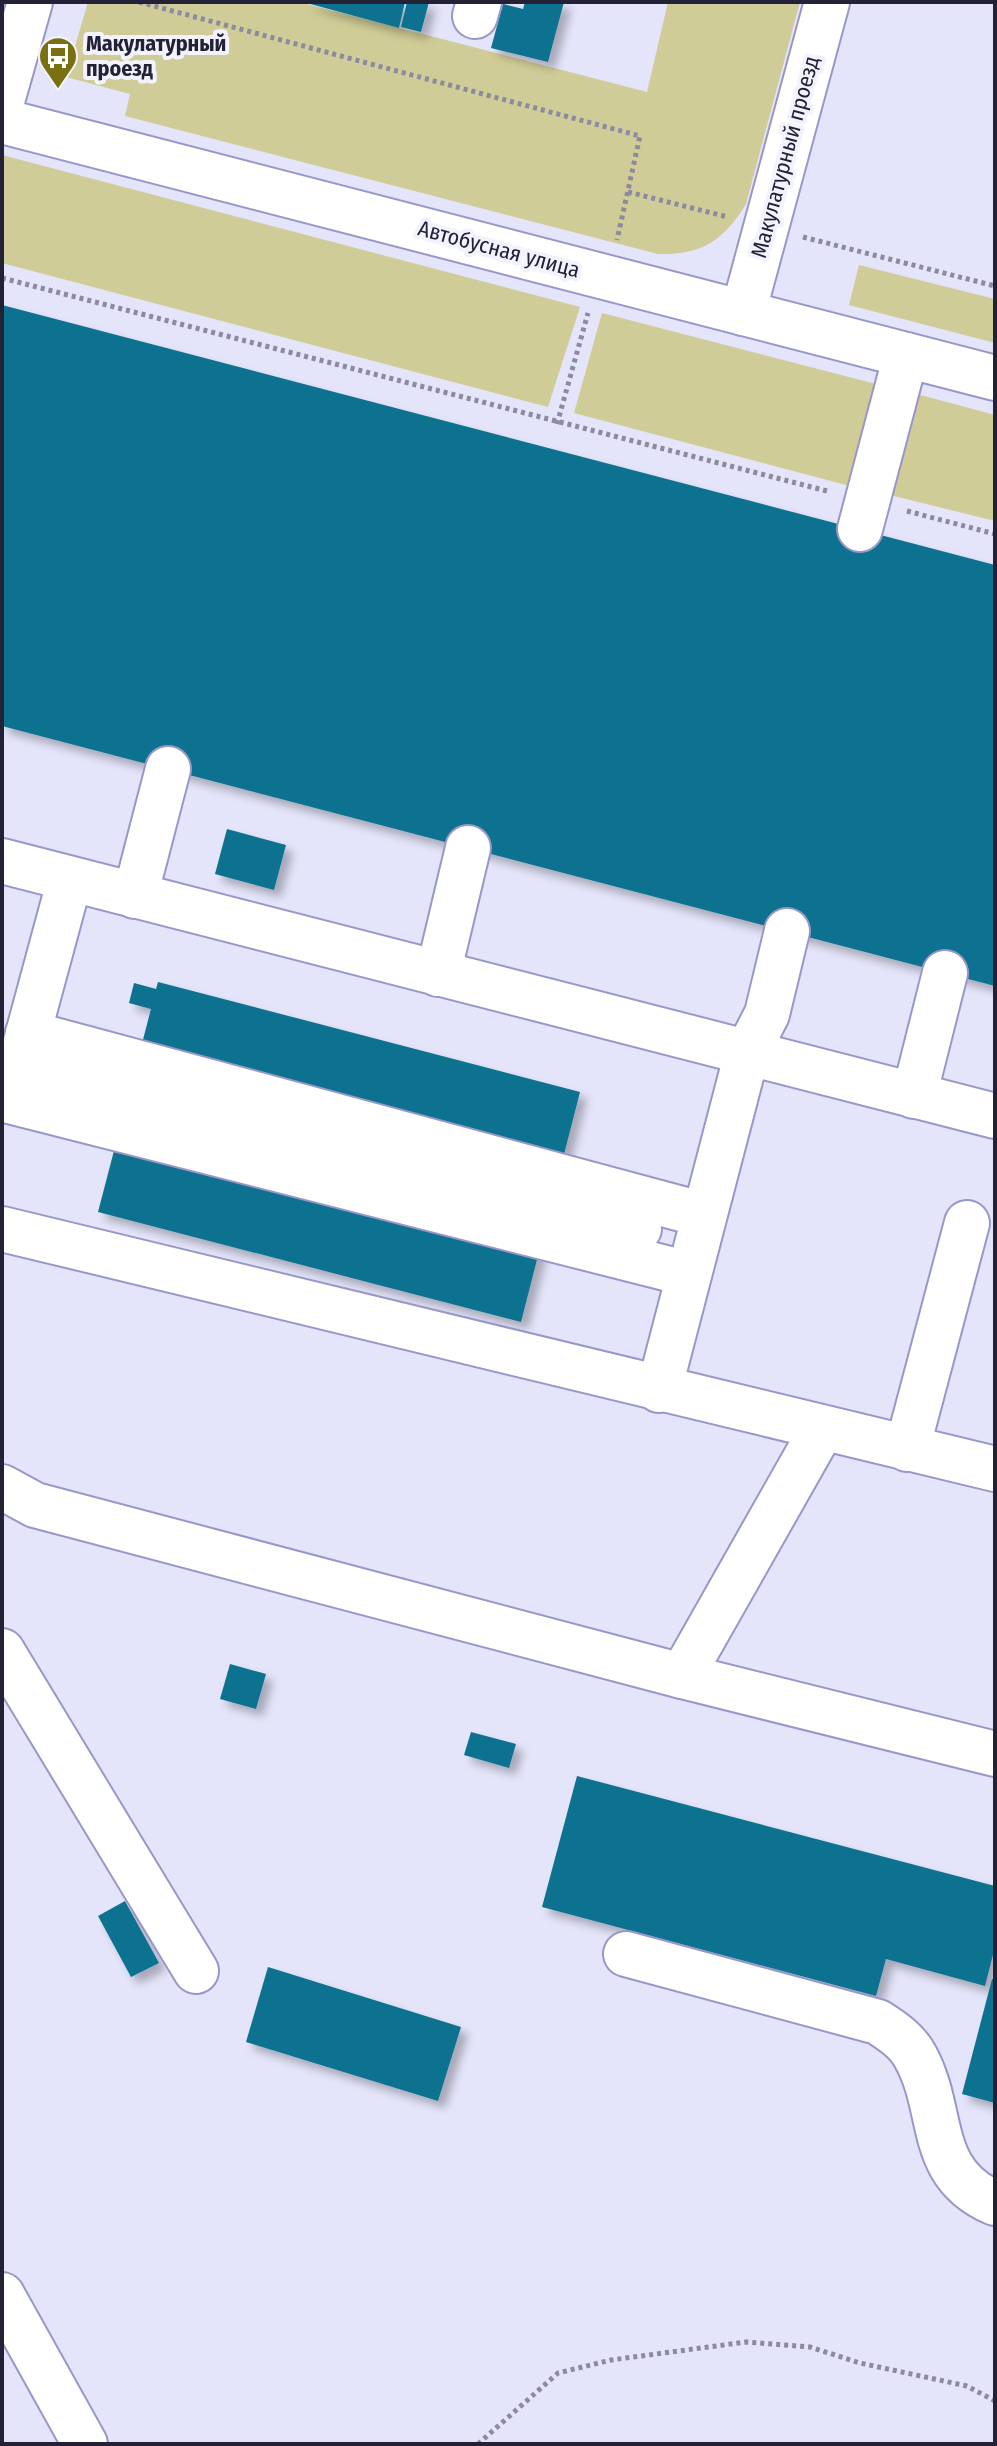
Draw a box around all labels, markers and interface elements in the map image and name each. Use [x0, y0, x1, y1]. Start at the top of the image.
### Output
place label: Макулатурный проезд [86, 30, 226, 82]
bus stop icon: Макулатурный проезд [37, 35, 79, 90]
street label: Макулатурный проезд [745, 53, 825, 261]
street label: Автобусная улица [415, 214, 583, 284]

